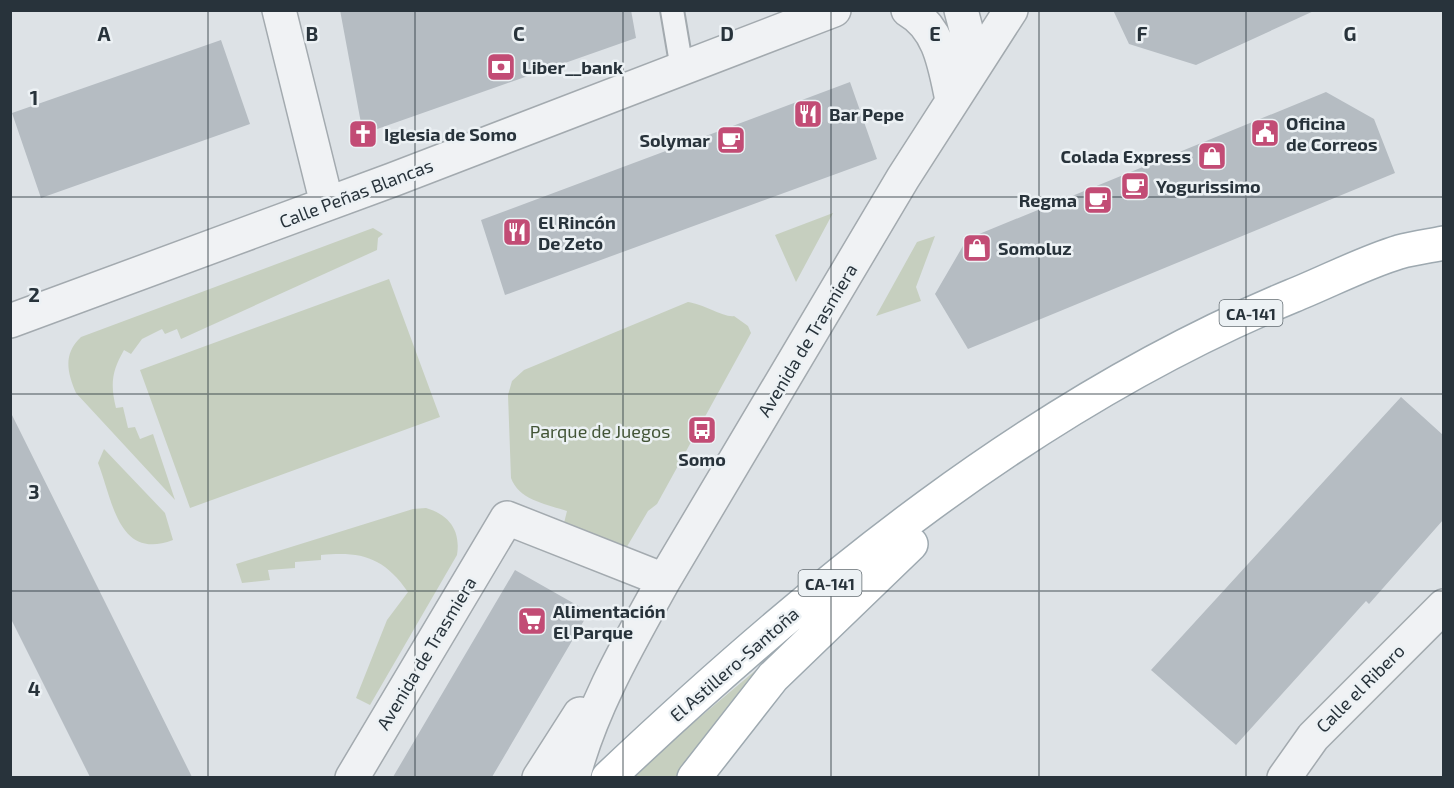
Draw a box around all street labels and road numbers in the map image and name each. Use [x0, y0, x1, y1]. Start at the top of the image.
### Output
street label: Calle Peñas Blancas [276, 154, 436, 232]
street label: Avenida de Trasmiera [753, 259, 861, 421]
road number: CA-141 [1220, 300, 1282, 326]
road number: CA-141 [798, 570, 862, 596]
street label: Avenida de Trasmiera [372, 572, 480, 734]
street label: El Astillero-Santoña [665, 602, 803, 726]
street label: Calle el Ribero [1311, 639, 1409, 737]

